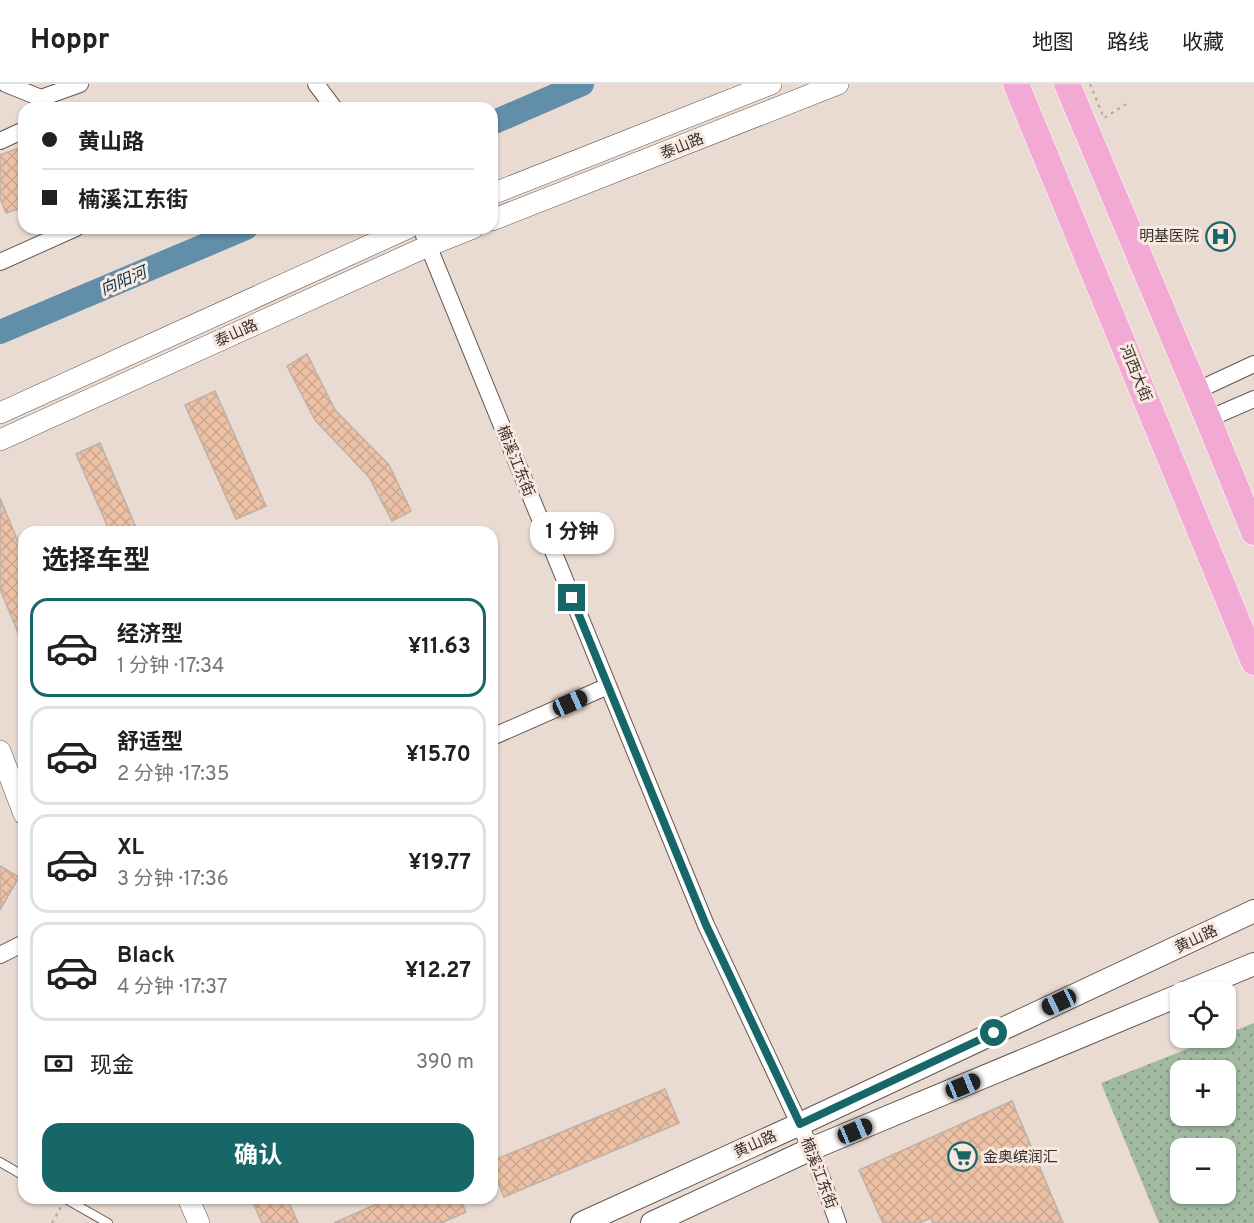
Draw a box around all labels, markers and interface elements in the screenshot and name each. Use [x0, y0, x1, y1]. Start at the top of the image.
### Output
text: Hoppr [30, 23, 109, 59]
text: 地图 [1032, 30, 1074, 57]
text: 路线 [1107, 30, 1149, 57]
text: 收藏 [1182, 30, 1224, 57]
text: 黄山路 [78, 130, 144, 157]
street label: 泰山路 [658, 130, 707, 165]
text: 楠溪江东街 [78, 188, 188, 215]
hospital icon: 明基医院 [1204, 220, 1236, 252]
place label: 明基医院 [1139, 228, 1199, 247]
water label: 向阳河 [98, 262, 153, 300]
street label: 泰山路 [212, 317, 261, 352]
street label: 河西大街 [1115, 342, 1155, 405]
street label: 楠溪江东街 [492, 423, 538, 500]
callout: 1 分钟 [530, 511, 614, 553]
text: 1 分钟 [546, 520, 599, 546]
text: 选择车型 [42, 545, 150, 579]
route end [558, 584, 585, 611]
icon: car [45, 621, 99, 675]
text: 经济型 [117, 622, 183, 649]
text: ¥11.63 [408, 634, 471, 661]
text: 1 分钟 · 17:34 [117, 654, 225, 680]
car [550, 687, 590, 719]
icon: car [45, 729, 99, 783]
text: 舒适型 [117, 730, 183, 757]
text: ¥15.70 [406, 742, 471, 769]
text: 2 分钟 · 17:35 [117, 762, 229, 788]
text: XL [117, 835, 144, 862]
icon: car [45, 837, 99, 891]
text: ¥19.77 [408, 850, 471, 877]
text: 3 分钟 · 17:36 [117, 867, 229, 893]
street label: 黄山路 [1172, 922, 1221, 958]
text: Black [117, 943, 175, 970]
icon: car [45, 945, 99, 999]
text: ¥12.27 [405, 958, 471, 985]
text: 4 分钟 · 17:37 [117, 975, 227, 1001]
map controls [1170, 982, 1236, 1204]
button: locate [1170, 982, 1236, 1048]
car [1039, 986, 1079, 1018]
route start [980, 1019, 1007, 1046]
icon: cash [42, 1047, 75, 1080]
text: 390 m [416, 1050, 474, 1076]
text: 现金 [90, 1053, 134, 1080]
button: + [1170, 1060, 1236, 1126]
car [943, 1071, 983, 1101]
car [835, 1116, 875, 1146]
button: 确认 [42, 1123, 474, 1192]
street label: 黄山路 [731, 1128, 780, 1163]
street label: 楠溪江东街 [795, 1135, 841, 1212]
button: − [1170, 1138, 1236, 1204]
supermarket icon: 金奥·缤润汇 [946, 1141, 978, 1173]
place label: 金奥·缤润汇 [983, 1149, 1058, 1168]

